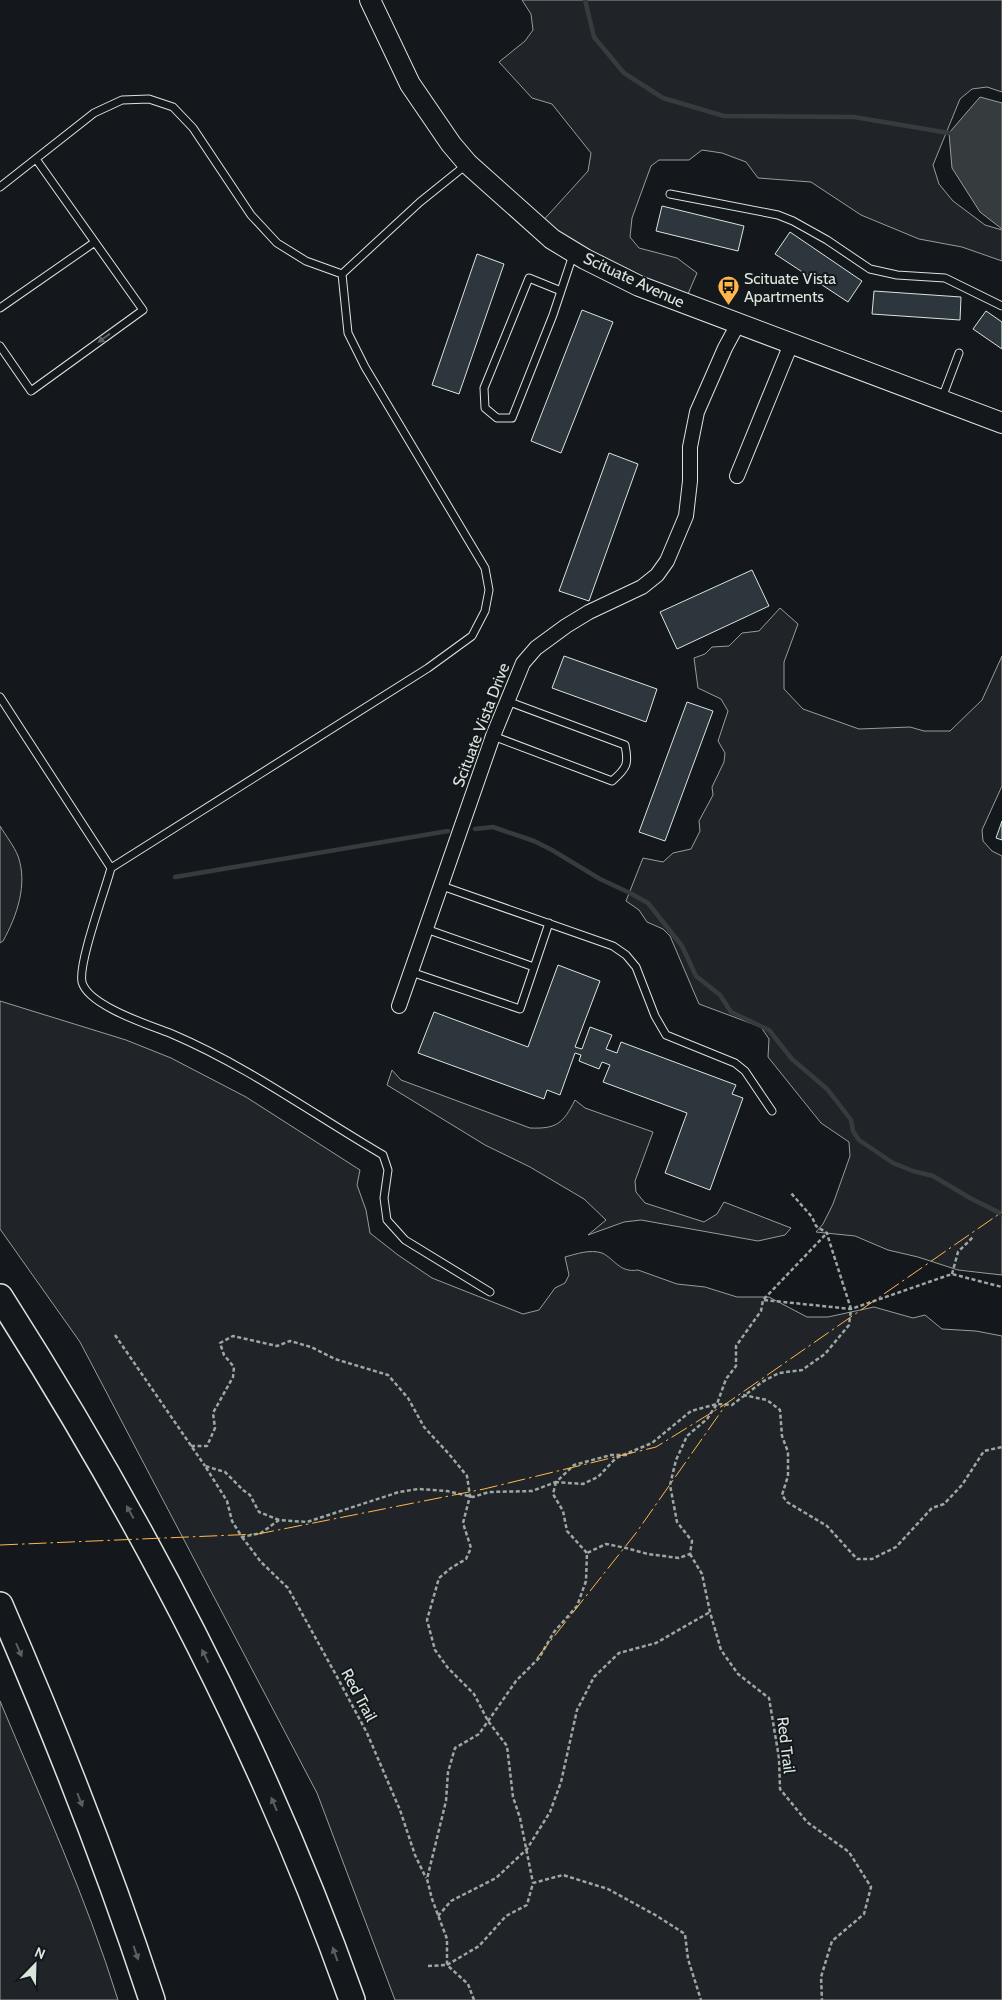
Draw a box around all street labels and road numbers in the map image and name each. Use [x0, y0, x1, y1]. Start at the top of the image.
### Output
street label: Scituate Avenue [581, 248, 687, 312]
street label: Scituate Vista Drive [449, 660, 513, 790]
street label: Red Trail [337, 1665, 381, 1725]
street label: Red Trail [773, 1716, 799, 1775]

